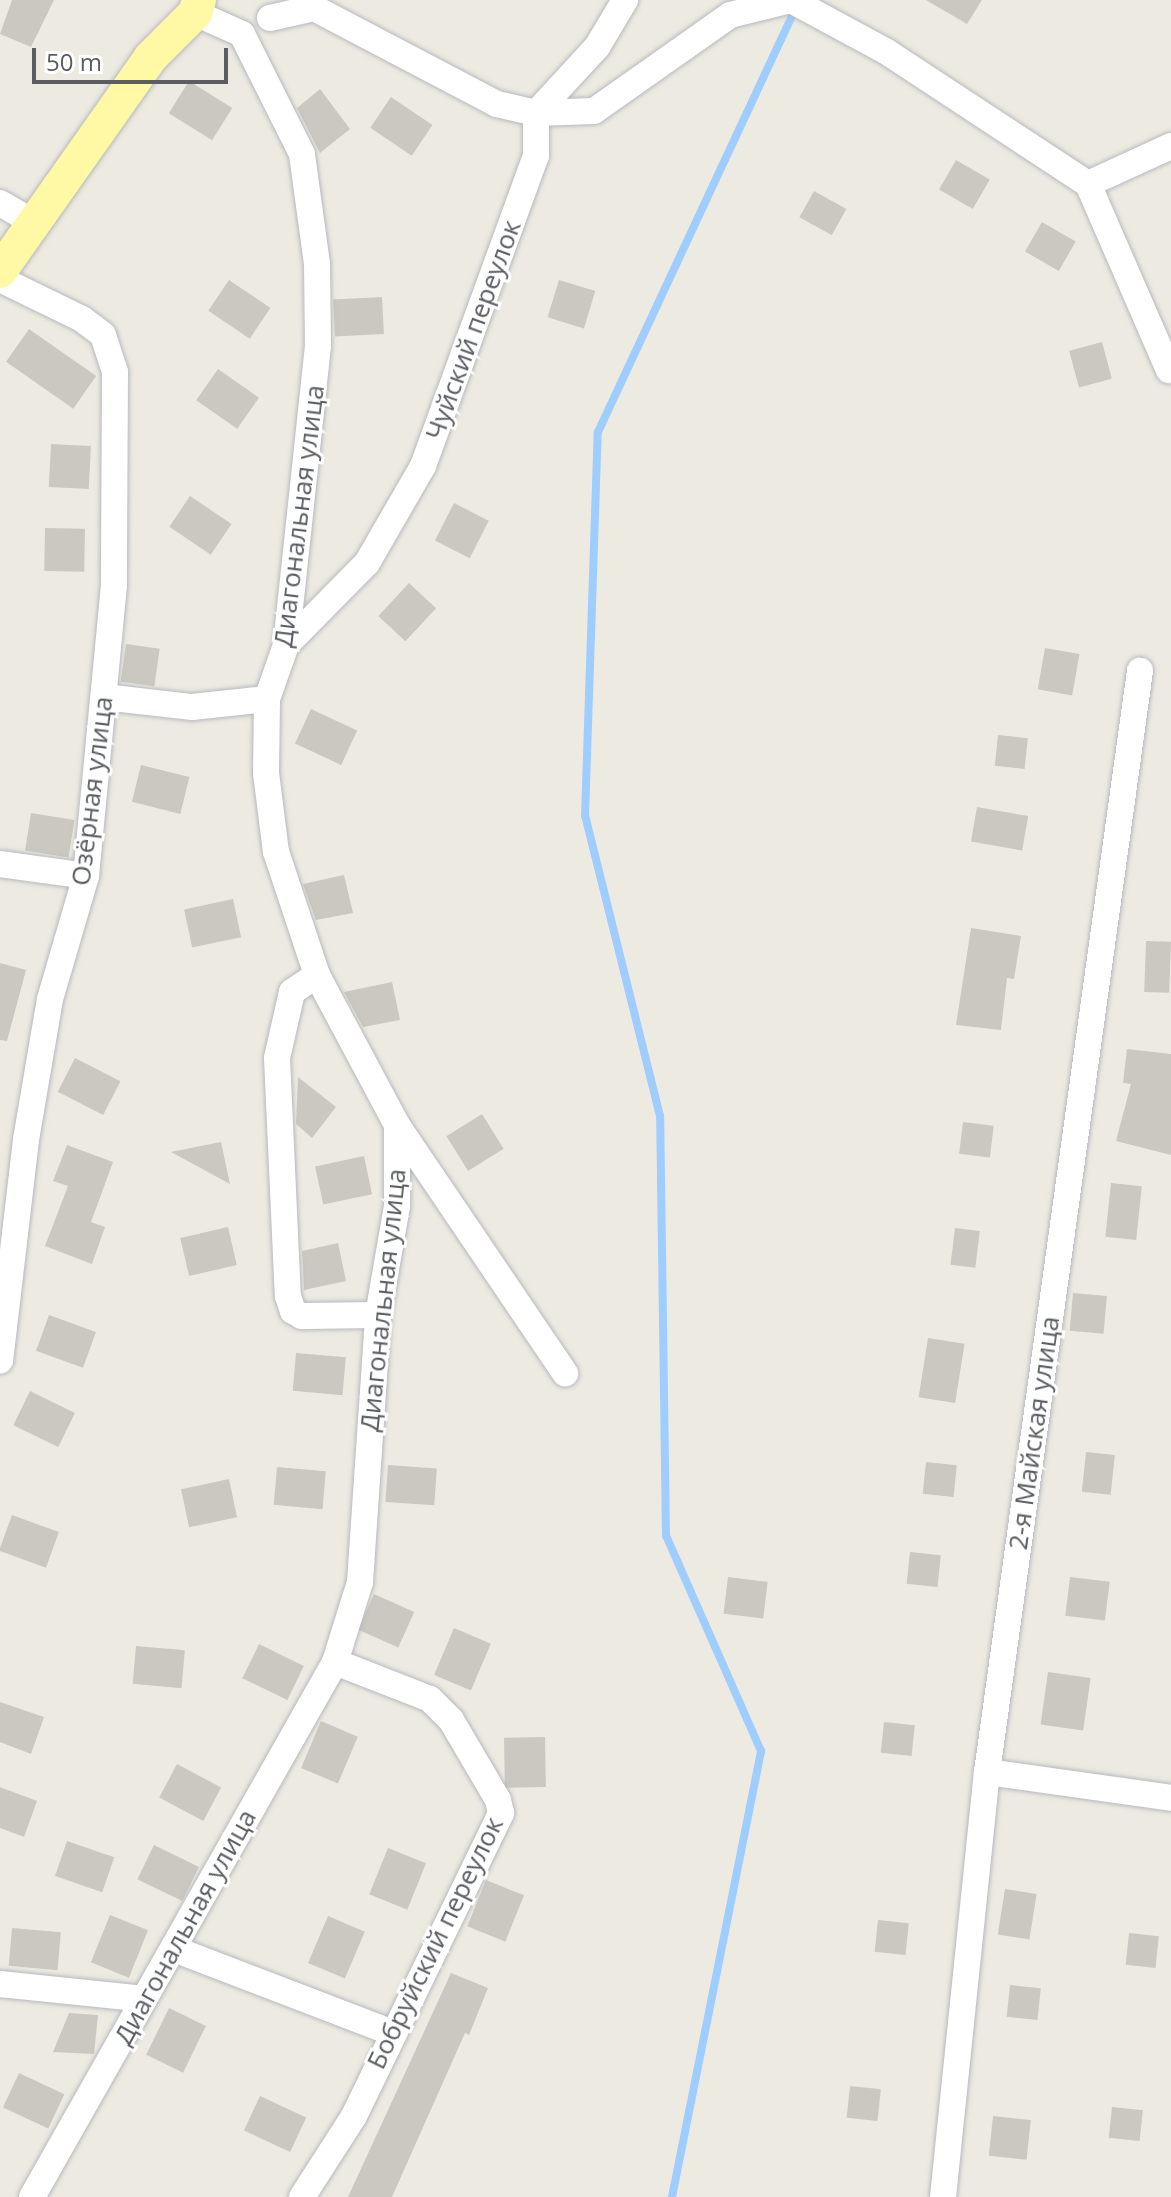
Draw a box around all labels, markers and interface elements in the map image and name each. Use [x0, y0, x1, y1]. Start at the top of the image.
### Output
scale bar [36, 32, 232, 82]
text: 50 m [46, 45, 102, 78]
street label: Чуйский переулок [419, 216, 527, 444]
street label: Диагональная улица [267, 383, 331, 649]
street label: Озёрная улица [65, 695, 119, 887]
street label: Диагональная улица [354, 1167, 412, 1433]
street label: 2-я Майская улица [1002, 1314, 1066, 1552]
street label: Диагональная улица [107, 1804, 263, 2050]
street label: Бобруйский переулок [360, 1812, 510, 2074]

